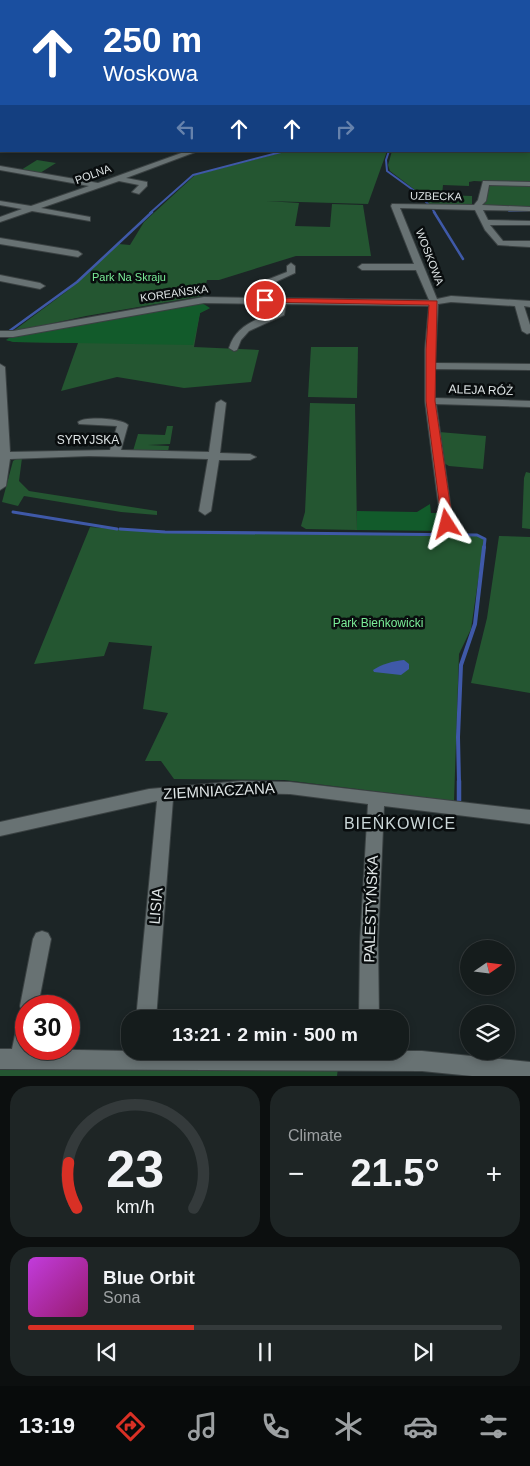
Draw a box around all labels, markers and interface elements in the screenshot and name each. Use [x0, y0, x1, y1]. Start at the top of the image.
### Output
icon: ahead [20, 20, 85, 85]
text: 250 m [103, 20, 202, 59]
text: Woskowa [103, 61, 198, 86]
icon: left [172, 115, 200, 143]
icon: ahead [225, 115, 253, 143]
icon: ahead [278, 115, 306, 143]
icon: right [331, 115, 359, 143]
street label: POLNA [73, 162, 113, 186]
street label: UZBECKA [410, 190, 463, 202]
street label: WOSKOWA [414, 227, 446, 288]
park label: Park Na Skraju [92, 271, 166, 283]
pin [244, 279, 286, 321]
street label: KOREAŃSKA [139, 282, 209, 304]
icon: arrive [251, 286, 279, 314]
street label: ALEJA RÓŻ [448, 381, 514, 398]
street label: SYRYJSKA [57, 433, 119, 447]
position arrow [420, 497, 472, 549]
park label: Park Bieńkowicki [333, 616, 423, 630]
street label: ZIEMNIACZANA [163, 779, 275, 802]
district label: BIEŃKOWICE [344, 814, 456, 832]
street label: PALESTYŃSKA [360, 855, 381, 963]
street label: LISIA [145, 887, 166, 925]
north arrow [460, 940, 515, 995]
map controls [460, 940, 515, 1060]
speed limit sign: 30 [15, 995, 80, 1060]
button: layers [460, 1005, 515, 1060]
text: 13:21 · 2 min · 500 m [172, 1024, 358, 1045]
text: Climate [288, 1127, 342, 1144]
text: 23 [106, 1140, 164, 1198]
text: 21.5° [350, 1152, 440, 1194]
text: − [288, 1158, 304, 1189]
text: + [486, 1158, 502, 1189]
text: km/h [116, 1197, 154, 1217]
text: Blue Orbit [103, 1267, 195, 1288]
text: Sona [103, 1289, 140, 1306]
icon: previous [93, 1338, 121, 1366]
icon: pause [251, 1338, 279, 1366]
icon: next [409, 1338, 437, 1366]
icon: directions [113, 1409, 148, 1444]
icon: music [185, 1409, 220, 1444]
icon: phone [258, 1409, 293, 1444]
icon: climate [331, 1409, 366, 1444]
icon: car [403, 1409, 438, 1444]
icon: filters [476, 1409, 511, 1444]
text: 13:19 [19, 1413, 75, 1438]

